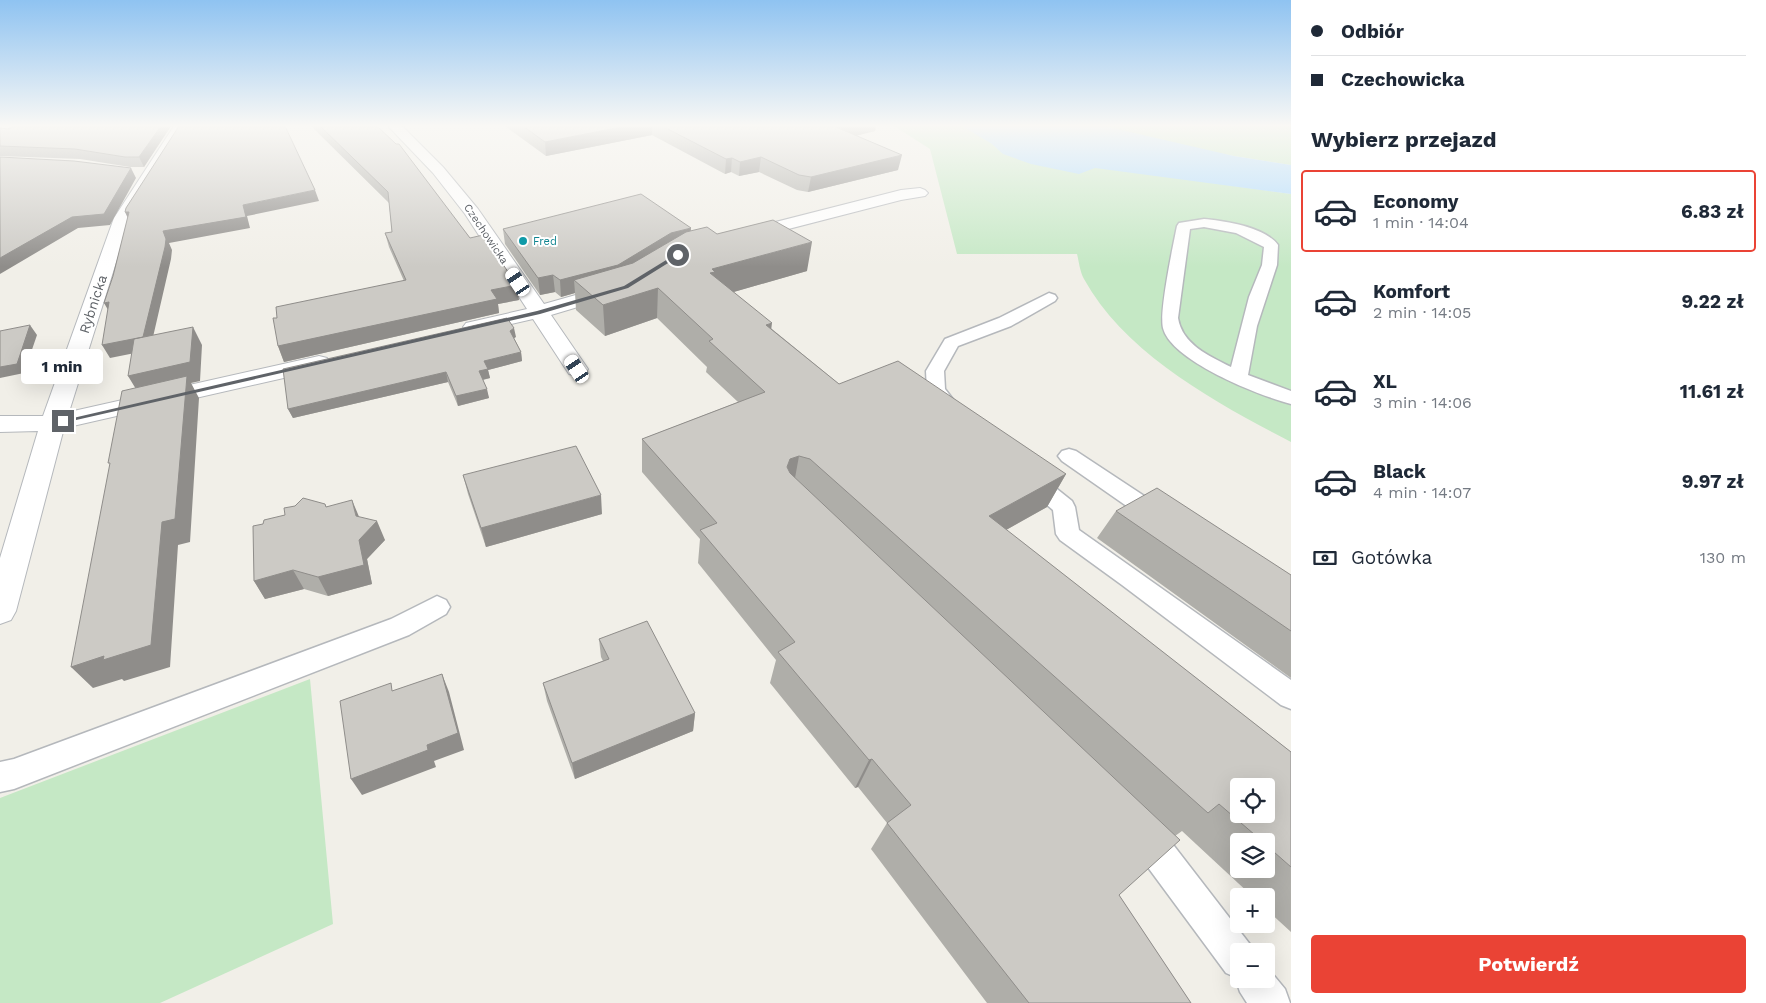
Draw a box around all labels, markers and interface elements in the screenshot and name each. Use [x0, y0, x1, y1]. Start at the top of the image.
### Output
text: Odbiór [1341, 20, 1404, 43]
text: Czechowicka [1341, 68, 1465, 91]
text: Wybierz przejazd [1311, 127, 1496, 152]
icon: car [1313, 189, 1358, 234]
text: Economy [1373, 190, 1458, 213]
text: 6.83 zł [1681, 200, 1744, 223]
street label: Czechowicka [461, 201, 511, 267]
text: 1 min · 14:04 [1373, 213, 1469, 232]
marker: Fred [517, 235, 529, 247]
place label: Fred [533, 235, 557, 248]
route start [667, 244, 689, 266]
car [503, 265, 532, 299]
street label: Rybnicka [76, 273, 110, 335]
icon: car [1313, 279, 1358, 324]
text: Komfort [1373, 280, 1450, 303]
text: 9.22 zł [1681, 290, 1744, 313]
text: 2 min · 14:05 [1373, 303, 1471, 322]
callout: 1 min [22, 348, 104, 384]
car [562, 352, 591, 386]
text: 1 min [41, 357, 83, 376]
icon: car [1313, 369, 1358, 414]
text: XL [1373, 370, 1397, 393]
text: 11.61 zł [1680, 380, 1744, 403]
text: 3 min · 14:06 [1373, 393, 1472, 412]
route end [52, 410, 74, 432]
icon: car [1313, 459, 1358, 504]
text: Black [1373, 460, 1426, 483]
text: 9.97 zł [1682, 470, 1744, 493]
text: 4 min · 14:07 [1373, 483, 1471, 502]
icon: cash [1311, 544, 1339, 572]
text: Gotówka [1351, 546, 1432, 569]
text: 130 m [1700, 548, 1746, 567]
map controls [1230, 778, 1275, 988]
button: locate [1230, 778, 1275, 823]
button: layers [1230, 833, 1275, 878]
button: + [1230, 888, 1275, 933]
button: Potwierdź [1311, 935, 1746, 993]
button: − [1230, 943, 1275, 988]

